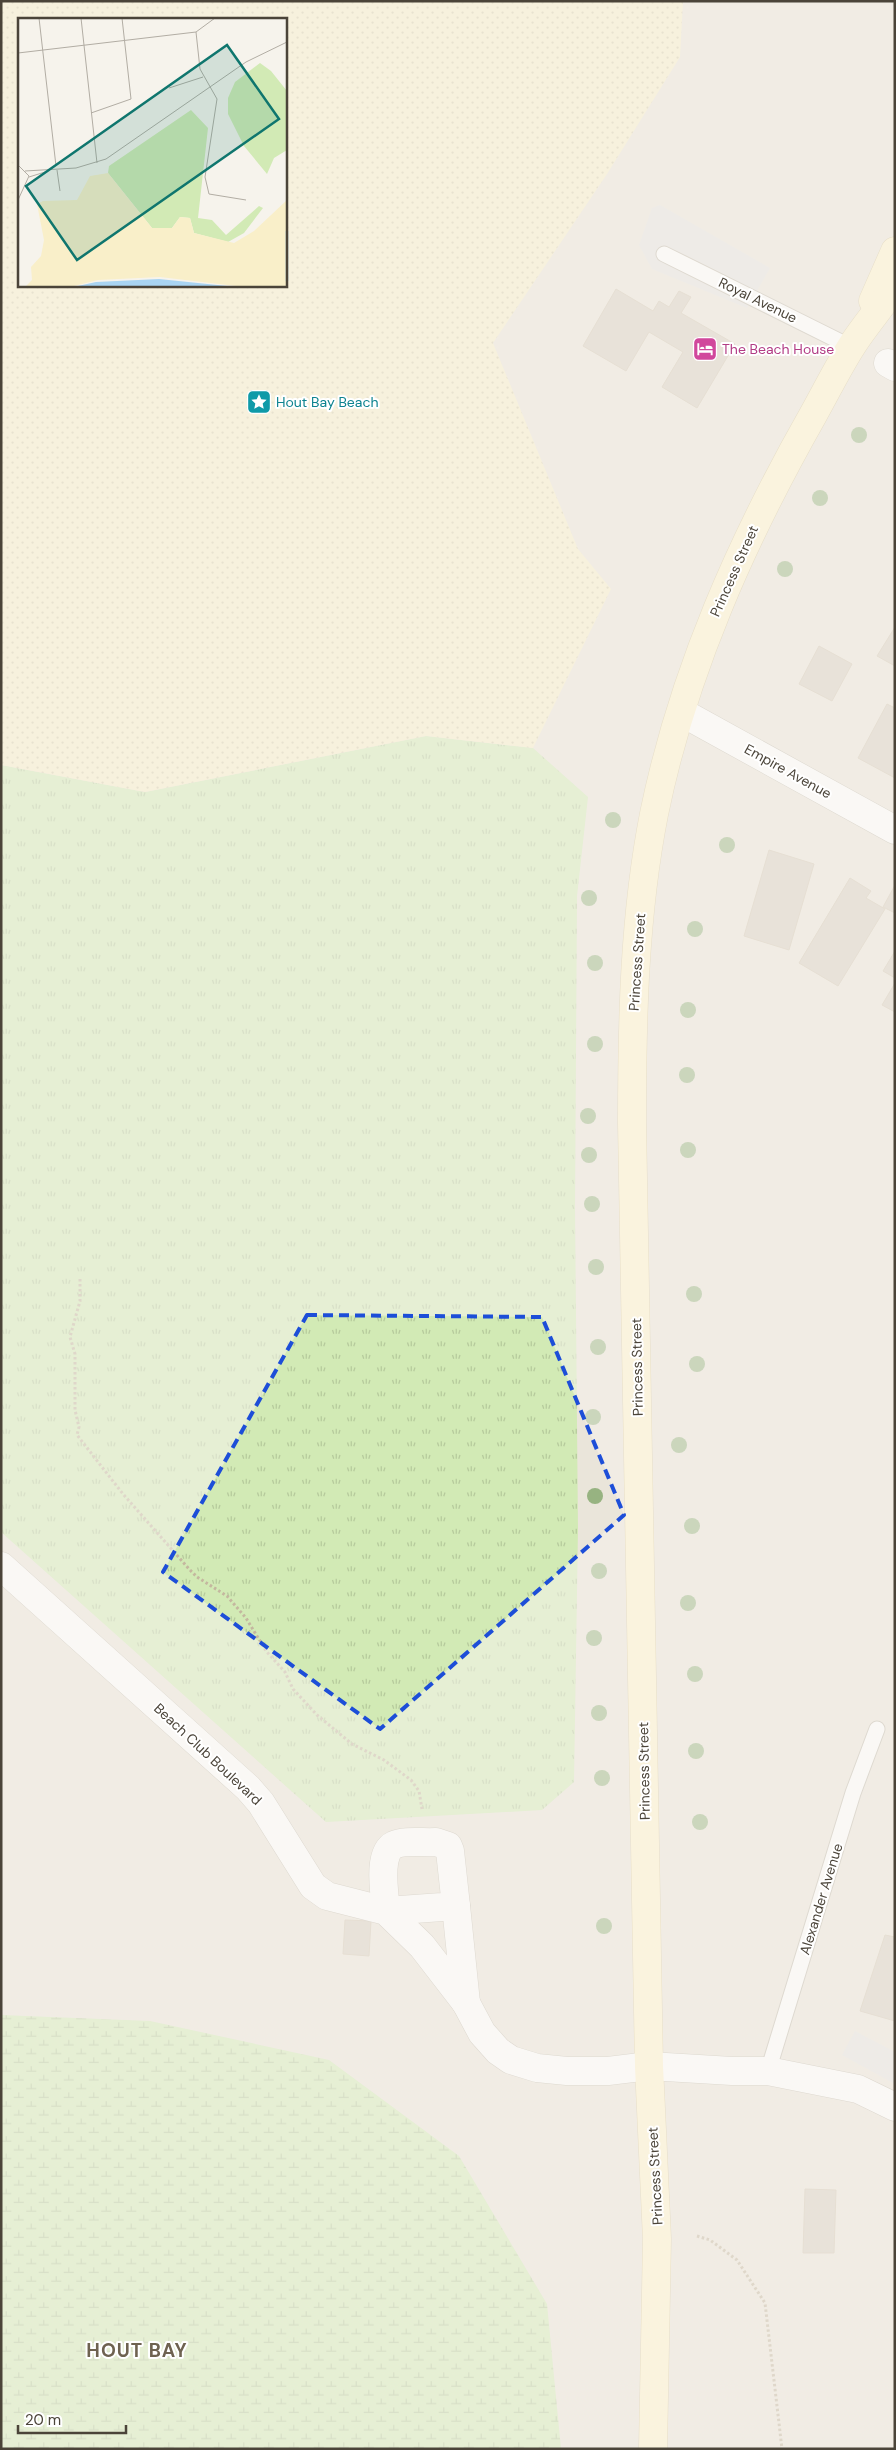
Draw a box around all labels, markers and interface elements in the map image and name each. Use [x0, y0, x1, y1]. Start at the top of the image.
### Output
inset map [18, 18, 286, 286]
street label: Royal Avenue [716, 273, 800, 327]
hotel icon: The Beach House [692, 336, 718, 362]
place label: The Beach House [722, 340, 834, 358]
place icon: Hout Bay Beach [246, 389, 272, 415]
place label: Hout Bay Beach [276, 393, 379, 411]
street label: Princess Street [706, 523, 762, 619]
street label: Empire Avenue [741, 740, 835, 802]
street label: Princess Street [625, 912, 649, 1012]
street label: Princess Street [627, 1318, 647, 1416]
street label: Beach Club Boulevard [150, 1699, 266, 1809]
street label: Princess Street [634, 1722, 654, 1820]
street label: Alexander Avenue [795, 1841, 847, 1957]
street label: Princess Street [643, 2127, 667, 2225]
district label: HOUT BAY [86, 2338, 188, 2363]
scale bar [18, 2402, 125, 2434]
text: 20 m [25, 2410, 61, 2430]

